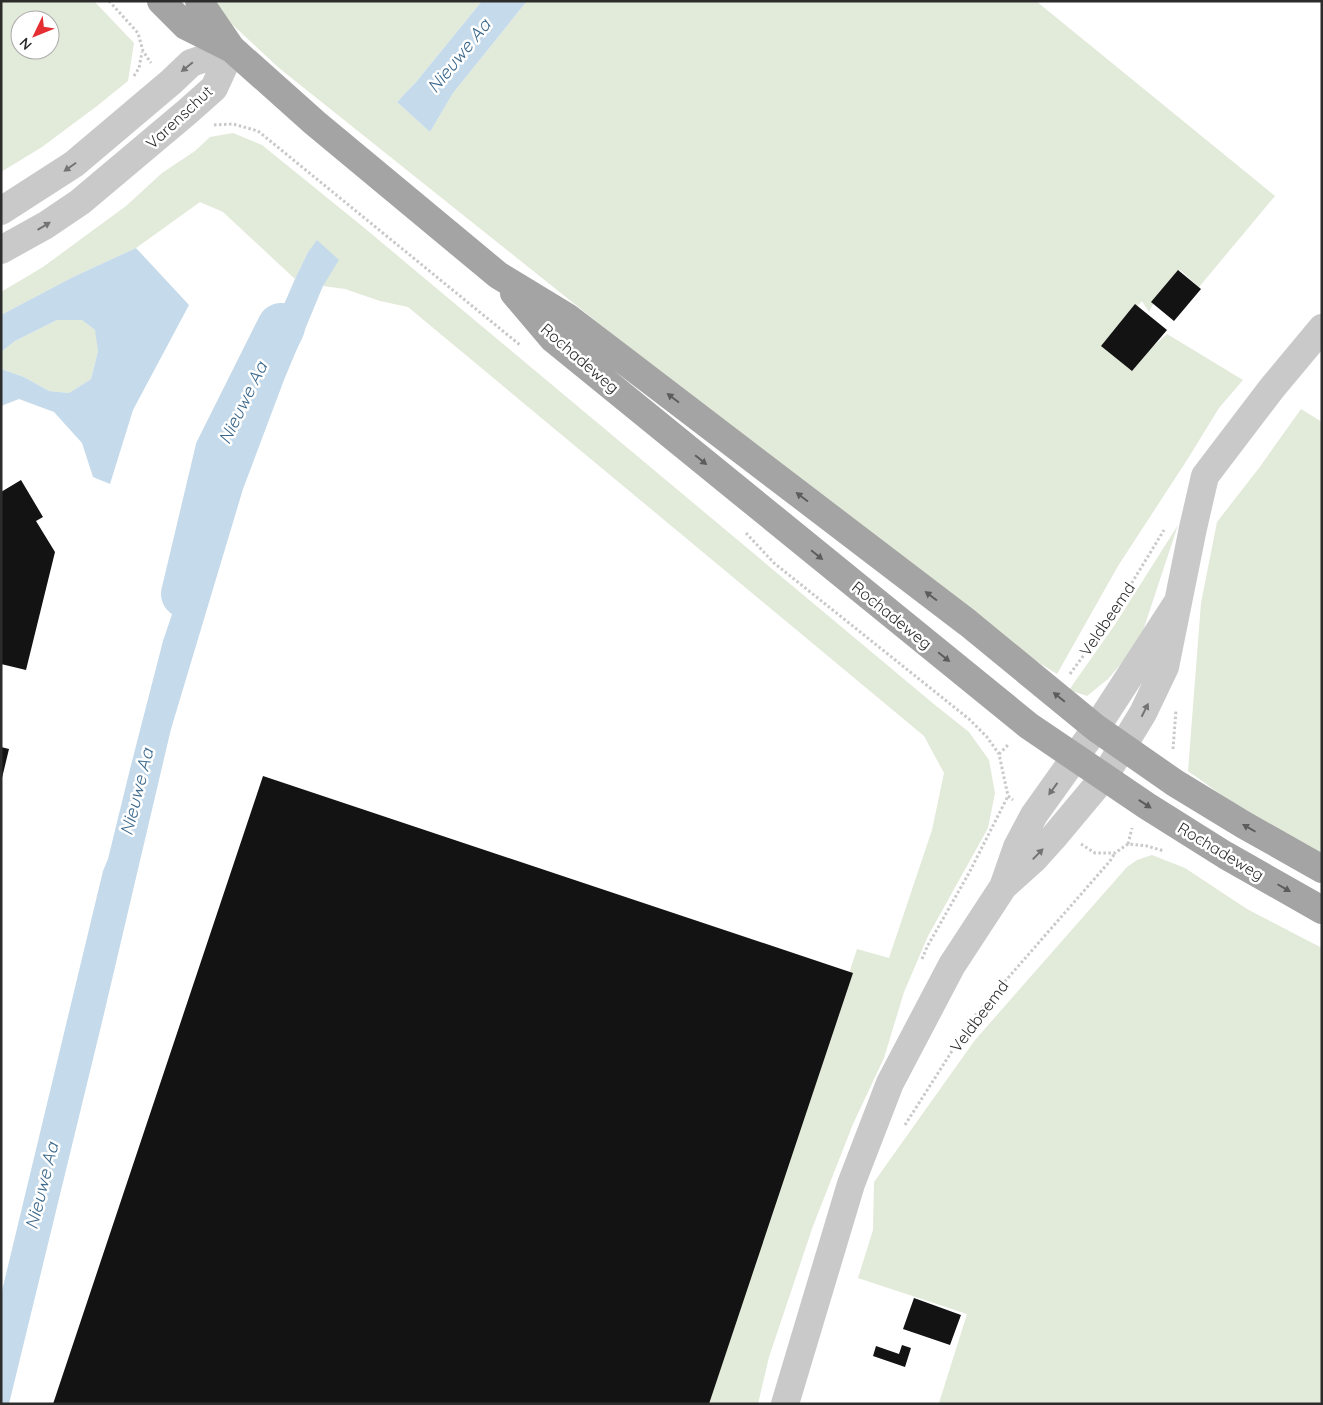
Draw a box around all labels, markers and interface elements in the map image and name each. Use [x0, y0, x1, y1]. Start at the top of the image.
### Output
north arrow [10, 10, 60, 60]
water label: Nieuwe Aa [422, 13, 496, 97]
text: N [15, 34, 36, 54]
one-way arrow [181, 62, 194, 73]
street label: Varenschut [142, 81, 216, 153]
one-way arrow [63, 162, 77, 172]
one-way arrow [37, 221, 50, 230]
street label: Rochadeweg [537, 319, 623, 397]
water label: Nieuwe Aa [213, 357, 273, 448]
one-way arrow [666, 393, 680, 403]
one-way arrow [695, 455, 708, 466]
one-way arrow [795, 492, 809, 502]
one-way arrow [811, 549, 824, 560]
street label: Rochadeweg [848, 577, 936, 653]
street label: Veldbeemd [1075, 578, 1139, 660]
one-way arrow [925, 590, 938, 601]
one-way arrow [937, 652, 950, 663]
one-way arrow [1052, 691, 1065, 702]
one-way arrow [1141, 702, 1149, 717]
water label: Nieuwe Aa [115, 745, 159, 838]
one-way arrow [1047, 782, 1058, 795]
one-way arrow [1138, 800, 1152, 809]
street label: Rochadeweg [1174, 817, 1268, 885]
one-way arrow [1242, 823, 1255, 832]
one-way arrow [1032, 848, 1044, 860]
one-way arrow [1277, 884, 1291, 893]
street label: Veldbeemd [946, 976, 1012, 1056]
water label: Nieuwe Aa [20, 1139, 64, 1232]

